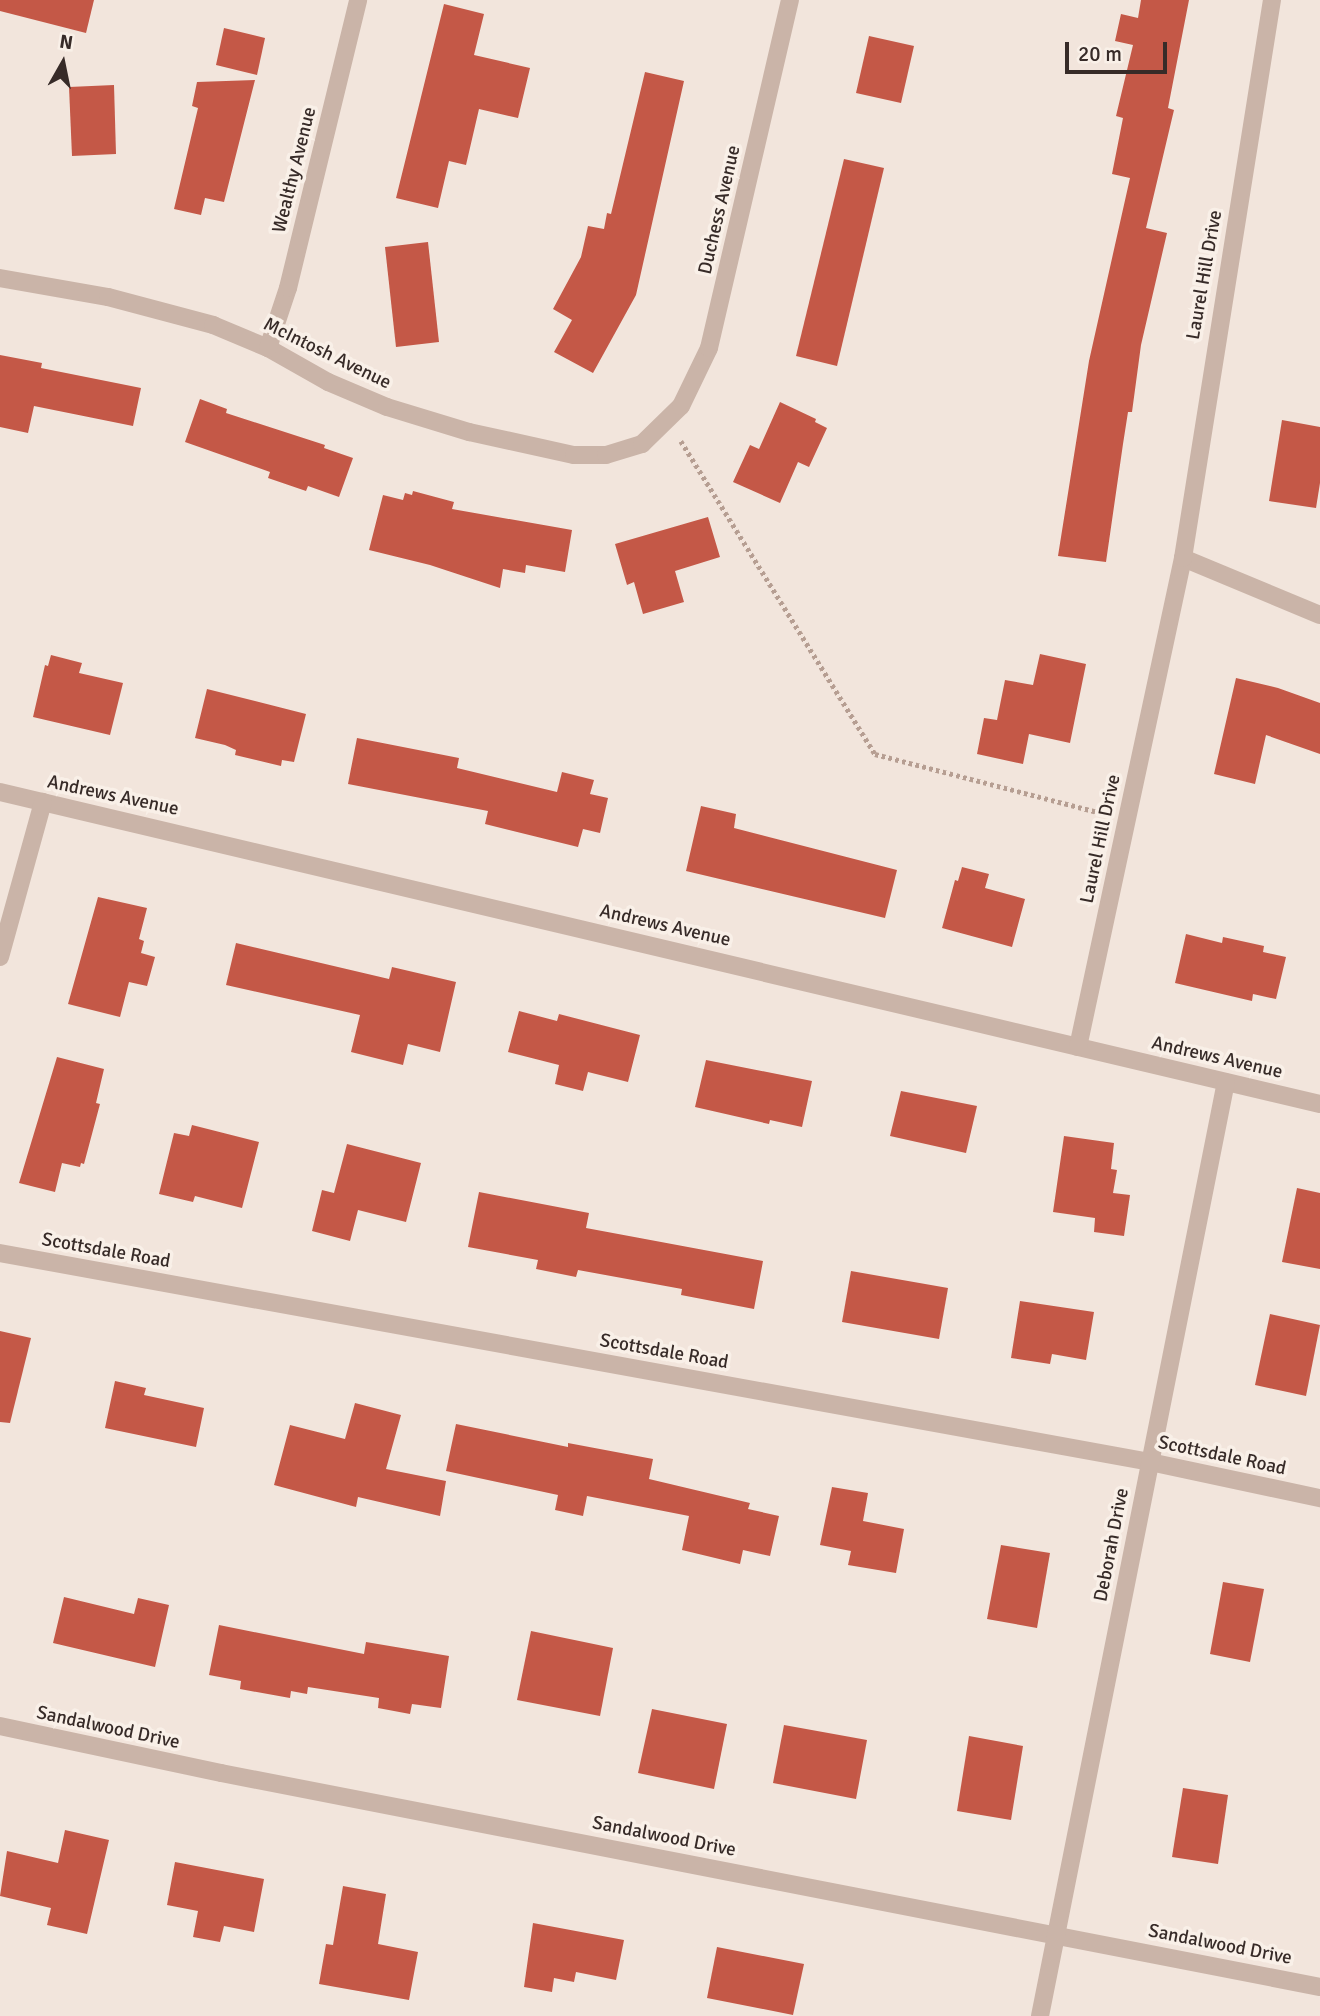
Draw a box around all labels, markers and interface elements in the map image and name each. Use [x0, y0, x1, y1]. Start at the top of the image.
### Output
north arrow [28, 28, 98, 98]
scale bar [1068, 28, 1170, 72]
text: N [58, 29, 75, 55]
text: 20 m [1078, 41, 1122, 67]
street label: Wealthy Avenue [268, 105, 322, 235]
street label: Duchess Avenue [694, 143, 746, 277]
street label: Laurel Hill Drive [1182, 208, 1228, 342]
street label: McIntosh Avenue [260, 313, 394, 395]
street label: Andrews Avenue [45, 771, 181, 821]
street label: Laurel Hill Drive [1076, 772, 1126, 906]
street label: Andrews Avenue [597, 900, 733, 952]
street label: Andrews Avenue [1149, 1032, 1285, 1084]
street label: Scottsdale Road [40, 1228, 172, 1274]
street label: Scottsdale Road [598, 1329, 730, 1375]
street label: Scottsdale Road [1156, 1431, 1288, 1481]
street label: Deborah Drive [1090, 1486, 1134, 1604]
street label: Sandalwood Drive [34, 1702, 182, 1754]
street label: Sandalwood Drive [590, 1812, 738, 1862]
street label: Sandalwood Drive [1146, 1920, 1294, 1970]

